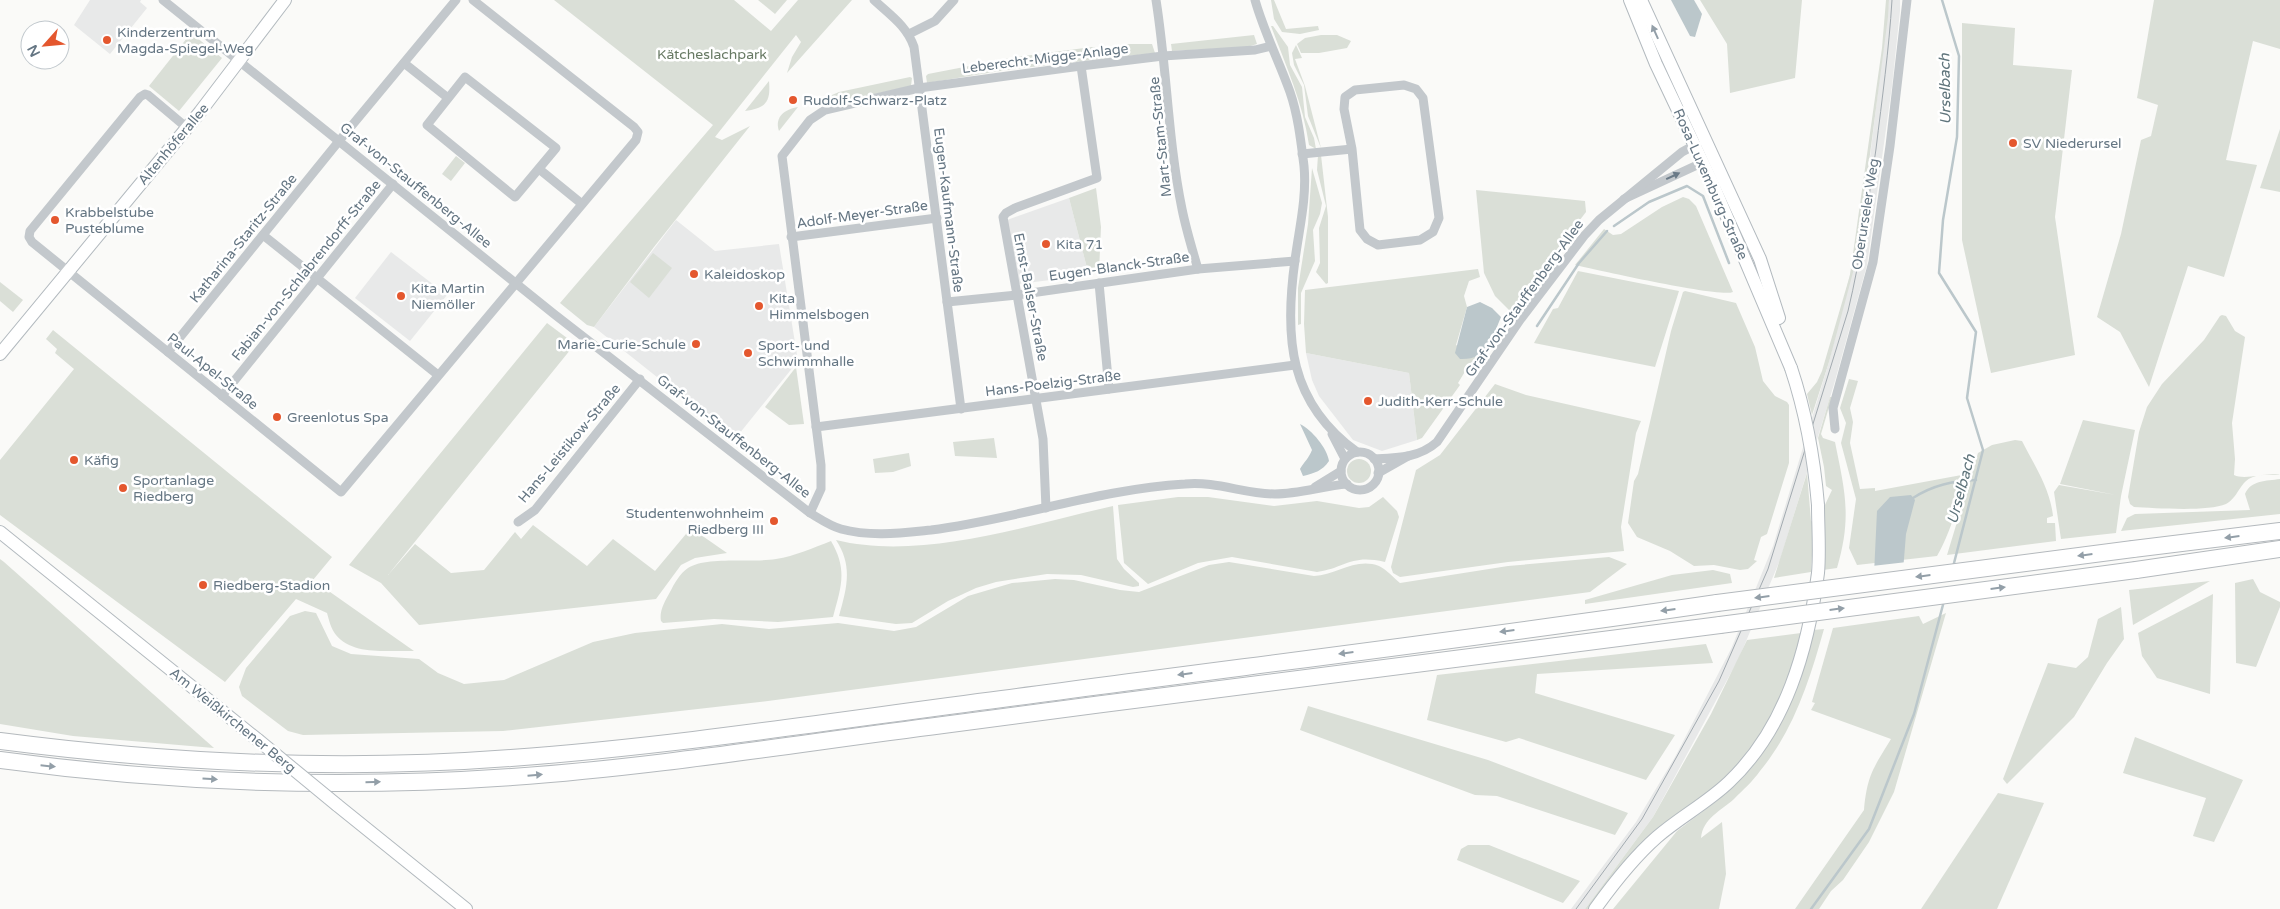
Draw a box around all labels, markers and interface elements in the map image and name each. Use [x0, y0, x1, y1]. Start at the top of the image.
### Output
north arrow [20, 20, 70, 70]
place label: Kinderzentrum Magda-Spiegel-Weg [117, 24, 254, 57]
one-way arrow [1651, 25, 1659, 39]
marker: Kinderzentrum Magda-Spiegel-Weg [101, 34, 113, 46]
street label: Leberecht-Migge-Anlage [961, 40, 1129, 77]
text: N [24, 42, 44, 60]
park label: Kätcheslachpark [657, 46, 767, 63]
water label: Urselbach [1935, 52, 1955, 125]
street label: Mart-Stam-Straße [1146, 76, 1175, 198]
place label: Rudolf-Schwarz-Platz [803, 92, 947, 109]
marker: Rudolf-Schwarz-Platz [787, 94, 799, 106]
street label: Altenhöferallee [134, 100, 213, 189]
street label: Rosa-Luxemburg-Straße [1670, 106, 1752, 262]
street label: Graf-von-Stauffenberg-Allee [336, 119, 495, 252]
street label: Eugen-Kaufmann-Straße [930, 127, 967, 293]
place label: SV Niederursel [2023, 135, 2122, 152]
marker: SV Niederursel [2007, 137, 2019, 149]
street label: Oberurseler Weg [1848, 157, 1883, 271]
street label: Katharina-Staritz-Straße [186, 170, 301, 306]
one-way arrow [1666, 172, 1680, 180]
street label: Fabian-von-Schlabrendorff-Straße [228, 176, 385, 364]
street label: Adolf-Meyer-Straße [795, 197, 929, 232]
place label: Krabbelstube Pusteblume [65, 204, 154, 237]
marker: Krabbelstube Pusteblume [49, 214, 61, 226]
street label: Graf-von-Stauffenberg-Allee [1462, 216, 1587, 380]
street label: Ernst-Balser-Straße [1010, 232, 1051, 363]
place label: Kita 71 [1056, 236, 1103, 253]
marker: Kita 71 [1040, 238, 1052, 250]
street label: Eugen-Blanck-Straße [1048, 248, 1190, 285]
place label: Kaleidoskop [704, 266, 785, 283]
marker: Kaleidoskop [688, 268, 700, 280]
place label: Kita Martin Niemöller [411, 280, 485, 313]
marker: Kita Martin Niemöller [395, 290, 407, 302]
place label: Kita Himmelsbogen [769, 290, 869, 323]
marker: Kita Himmelsbogen [753, 300, 765, 312]
street label: Paul-Apel-Straße [164, 330, 262, 413]
place label: Marie-Curie-Schule [557, 336, 686, 353]
place label: Sport- und Schwimmhalle [758, 337, 854, 370]
marker: Marie-Curie-Schule [690, 338, 702, 350]
marker: Sport- und Schwimmhalle [742, 347, 754, 359]
street label: Hans-Poelzig-Straße [984, 367, 1122, 400]
street label: Graf-von-Stauffenberg-Allee [653, 371, 814, 502]
street label: Hans-Leistikow-Straße [515, 380, 624, 506]
place label: Judith-Kerr-Schule [1378, 393, 1503, 410]
marker: Judith-Kerr-Schule [1362, 395, 1374, 407]
place label: Greenlotus Spa [287, 409, 389, 426]
marker: Greenlotus Spa [271, 411, 283, 423]
water label: Urselbach [1943, 451, 1979, 526]
place label: Käfig [84, 452, 119, 469]
marker: Käfig [68, 454, 80, 466]
place label: Sportanlage Riedberg [133, 472, 214, 505]
marker: Sportanlage Riedberg [117, 482, 129, 494]
place label: Studentenwohnheim Riedberg III [626, 505, 764, 538]
marker: Studentenwohnheim Riedberg III [768, 515, 780, 527]
one-way arrow [2223, 533, 2239, 541]
one-way arrow [2076, 552, 2092, 560]
one-way arrow [1915, 573, 1931, 581]
place label: Riedberg-Stadion [213, 577, 330, 594]
marker: Riedberg-Stadion [197, 579, 209, 591]
one-way arrow [1991, 584, 2007, 592]
one-way arrow [1754, 594, 1770, 602]
one-way arrow [1830, 605, 1846, 613]
one-way arrow [1660, 606, 1676, 614]
one-way arrow [1499, 628, 1515, 636]
one-way arrow [1338, 649, 1354, 657]
street label: Am Weißkirchener Berg [166, 664, 299, 777]
one-way arrow [1177, 670, 1193, 678]
one-way arrow [41, 762, 57, 770]
one-way arrow [527, 771, 543, 779]
one-way arrow [203, 776, 219, 784]
one-way arrow [365, 778, 381, 786]

